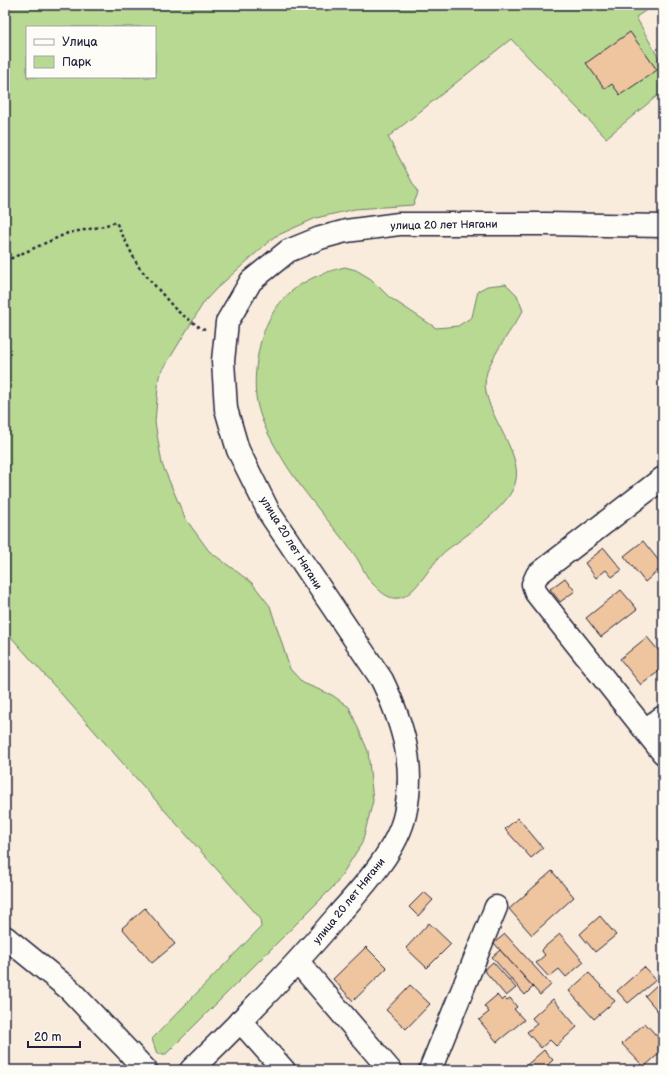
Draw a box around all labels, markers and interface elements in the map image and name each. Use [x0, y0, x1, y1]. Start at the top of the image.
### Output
legend [26, 26, 156, 78]
text: Улица [62, 35, 98, 50]
text: Парк [62, 55, 92, 70]
street label: улица 20 лет Нягани [390, 218, 498, 232]
street label: улица 20 лет Нягани [257, 494, 325, 592]
street label: улица 20 лет Нягани [310, 855, 388, 947]
scale bar [28, 1023, 80, 1049]
text: 20 m [34, 1030, 61, 1045]

